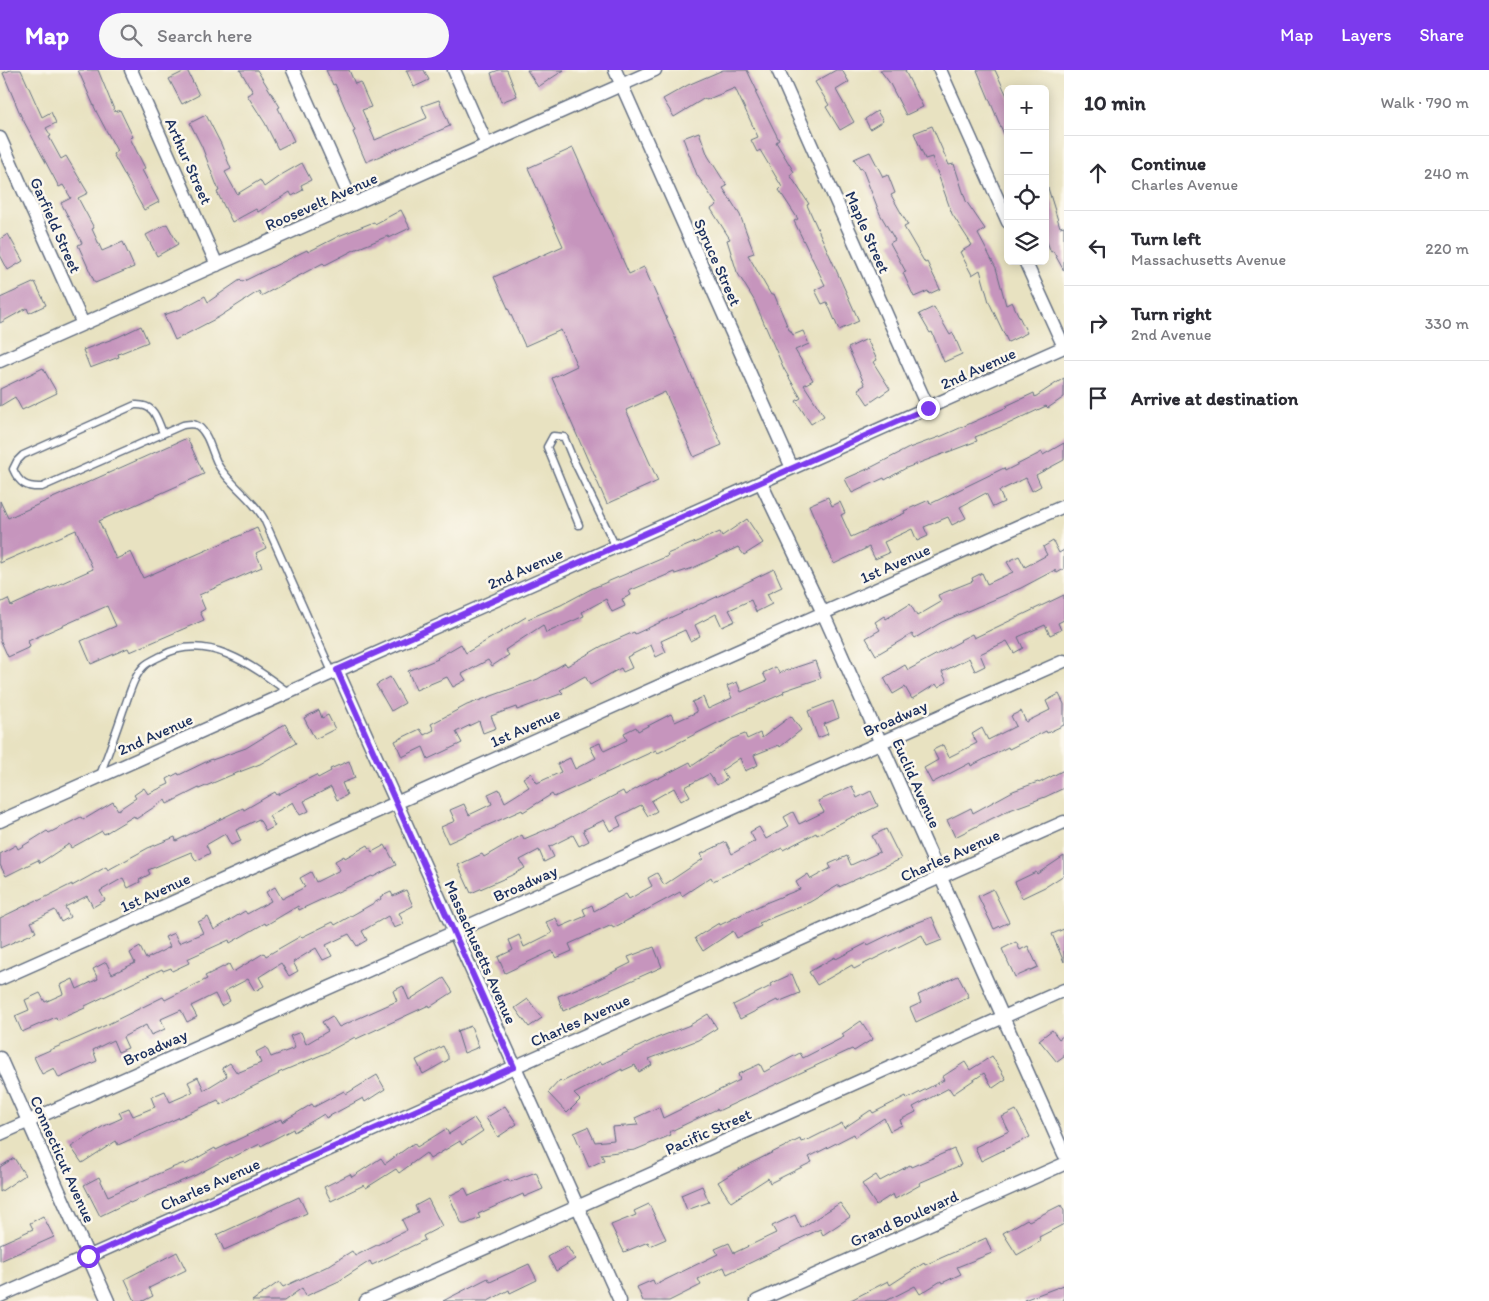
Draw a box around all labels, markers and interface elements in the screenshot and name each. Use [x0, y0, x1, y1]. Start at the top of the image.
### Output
search box [99, 13, 449, 58]
text: Map [25, 21, 69, 50]
icon: search [117, 21, 145, 49]
text: Search here [157, 24, 252, 47]
text: Map [1280, 24, 1313, 46]
text: Layers [1341, 24, 1391, 46]
text: Share [1419, 24, 1464, 46]
map controls [1004, 85, 1049, 265]
button: + [1004, 85, 1049, 130]
text: 10 min [1084, 90, 1146, 115]
text: Walk · 790 m [1381, 93, 1469, 112]
street label: Arthur Street [161, 115, 216, 207]
button: − [1004, 130, 1049, 175]
text: Continue [1131, 152, 1206, 175]
icon: ahead [1084, 159, 1112, 187]
text: 240 m [1424, 164, 1469, 183]
street label: Roosevelt Avenue [262, 168, 380, 235]
street label: Garfield Street [26, 174, 85, 276]
button: locate [1004, 175, 1049, 220]
text: Charles Avenue [1131, 175, 1238, 194]
street label: Maple Street [841, 188, 894, 276]
street label: Spruce Street [690, 216, 745, 309]
button: layers [1004, 220, 1049, 265]
text: Turn left [1131, 227, 1201, 250]
icon: left [1084, 234, 1112, 262]
text: 220 m [1425, 239, 1469, 258]
text: Massachusetts Avenue [1131, 250, 1286, 269]
text: Turn right [1131, 302, 1212, 325]
icon: right [1084, 309, 1112, 337]
text: 330 m [1425, 314, 1469, 333]
text: 2nd Avenue [1131, 325, 1211, 344]
street label: 2nd Avenue [938, 343, 1019, 393]
icon: arrive [1084, 384, 1112, 412]
text: Arrive at destination [1131, 387, 1298, 410]
route end [917, 397, 940, 420]
street label: 1st Avenue [857, 539, 934, 587]
street label: 2nd Avenue [485, 543, 566, 593]
street label: Broadway [860, 696, 931, 741]
street label: 1st Avenue [487, 703, 564, 751]
street label: 2nd Avenue [115, 709, 196, 759]
street label: Euclid Avenue [888, 735, 945, 831]
street label: Charles Avenue [897, 825, 1003, 886]
street label: Broadway [490, 861, 561, 906]
street label: 1st Avenue [117, 868, 194, 916]
street label: Massachusetts Avenue [440, 878, 521, 1027]
street label: Charles Avenue [527, 990, 633, 1051]
street label: Broadway [120, 1025, 191, 1070]
street label: Connecticut Avenue [26, 1093, 99, 1226]
street label: Pacific Street [662, 1104, 754, 1159]
street label: Charles Avenue [157, 1154, 263, 1215]
street label: Grand Boulevard [847, 1186, 961, 1251]
route start [77, 1245, 100, 1268]

